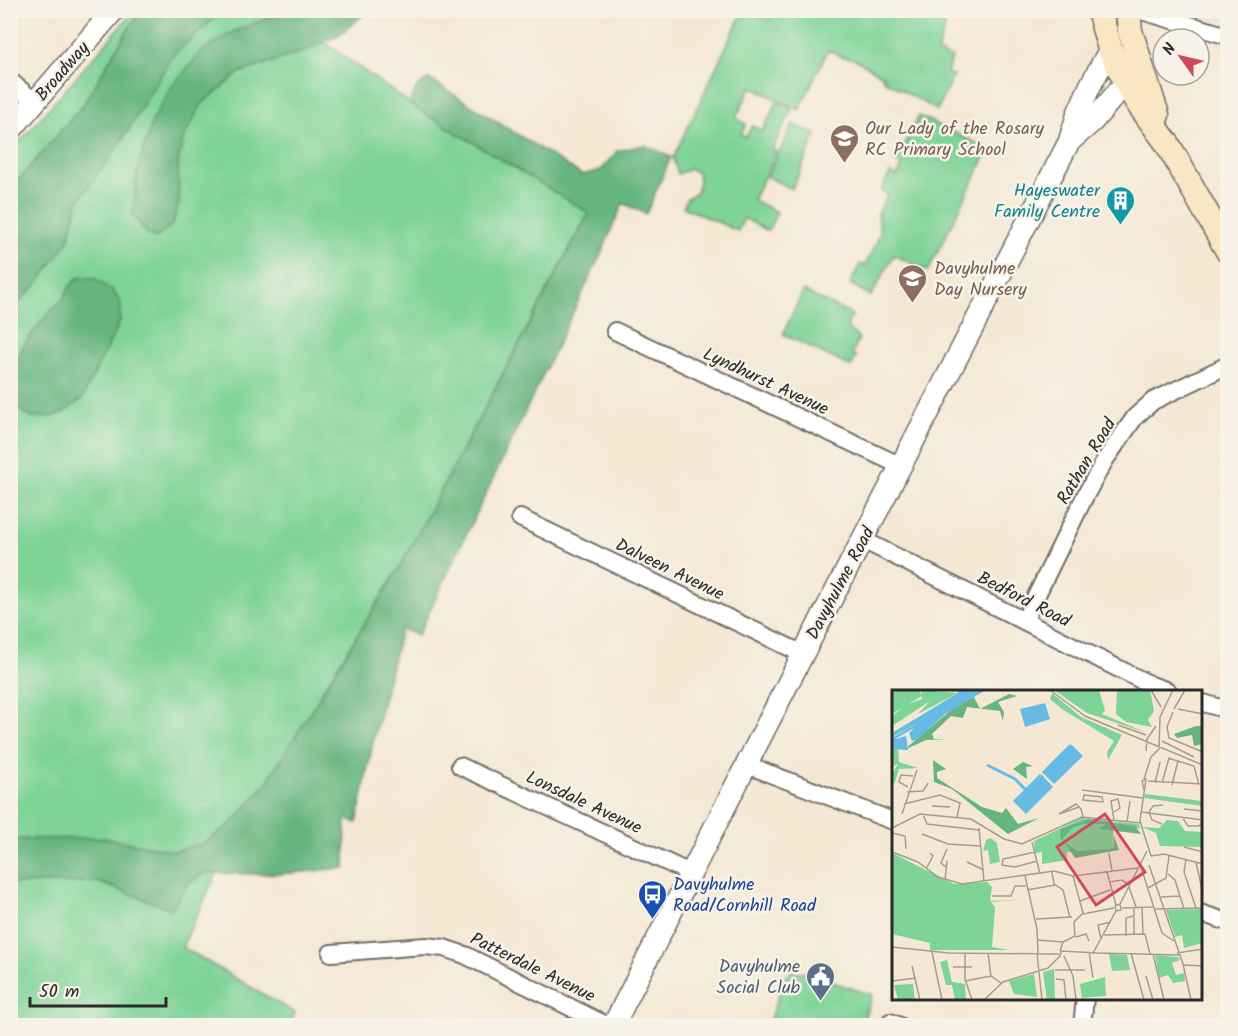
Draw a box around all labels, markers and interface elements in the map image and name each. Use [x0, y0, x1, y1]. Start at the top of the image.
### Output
north arrow [1151, 27, 1211, 87]
street label: Broadway [29, 35, 98, 109]
text: N [1157, 38, 1183, 61]
place label: Our Lady of the Rosary RC Primary School [865, 115, 1045, 165]
school or university icon: Our Lady of the Rosary RC Primary School [828, 122, 860, 164]
place label: Hayeswater Family Centre [994, 177, 1101, 227]
building icon: Hayeswater Family Centre [1105, 184, 1137, 226]
place label: Davyhulme Day Nursery [934, 255, 1027, 305]
school or university icon: Davyhulme Day Nursery [897, 262, 929, 304]
street label: Lyndhurst Avenue [698, 340, 833, 424]
street label: Rathan Road [1050, 412, 1125, 511]
street label: Davyhulme Road [799, 521, 884, 645]
street label: Dalveen Avenue [610, 531, 729, 609]
street label: Bedford Road [971, 564, 1076, 637]
inset map [892, 690, 1202, 1000]
street label: Lonsdale Avenue [520, 764, 646, 843]
place label: Davyhulme Road/Cornhill Road [673, 871, 817, 921]
bus stop icon: Davyhulme Road/Cornhill Road [636, 878, 668, 920]
street label: Patterdale Avenue [465, 925, 600, 1011]
place label: Davyhulme Social Club [717, 953, 801, 1003]
public building icon: Davyhulme Social Club [805, 960, 837, 1002]
scale bar [30, 970, 166, 1008]
text: 50 m [39, 978, 79, 1007]

